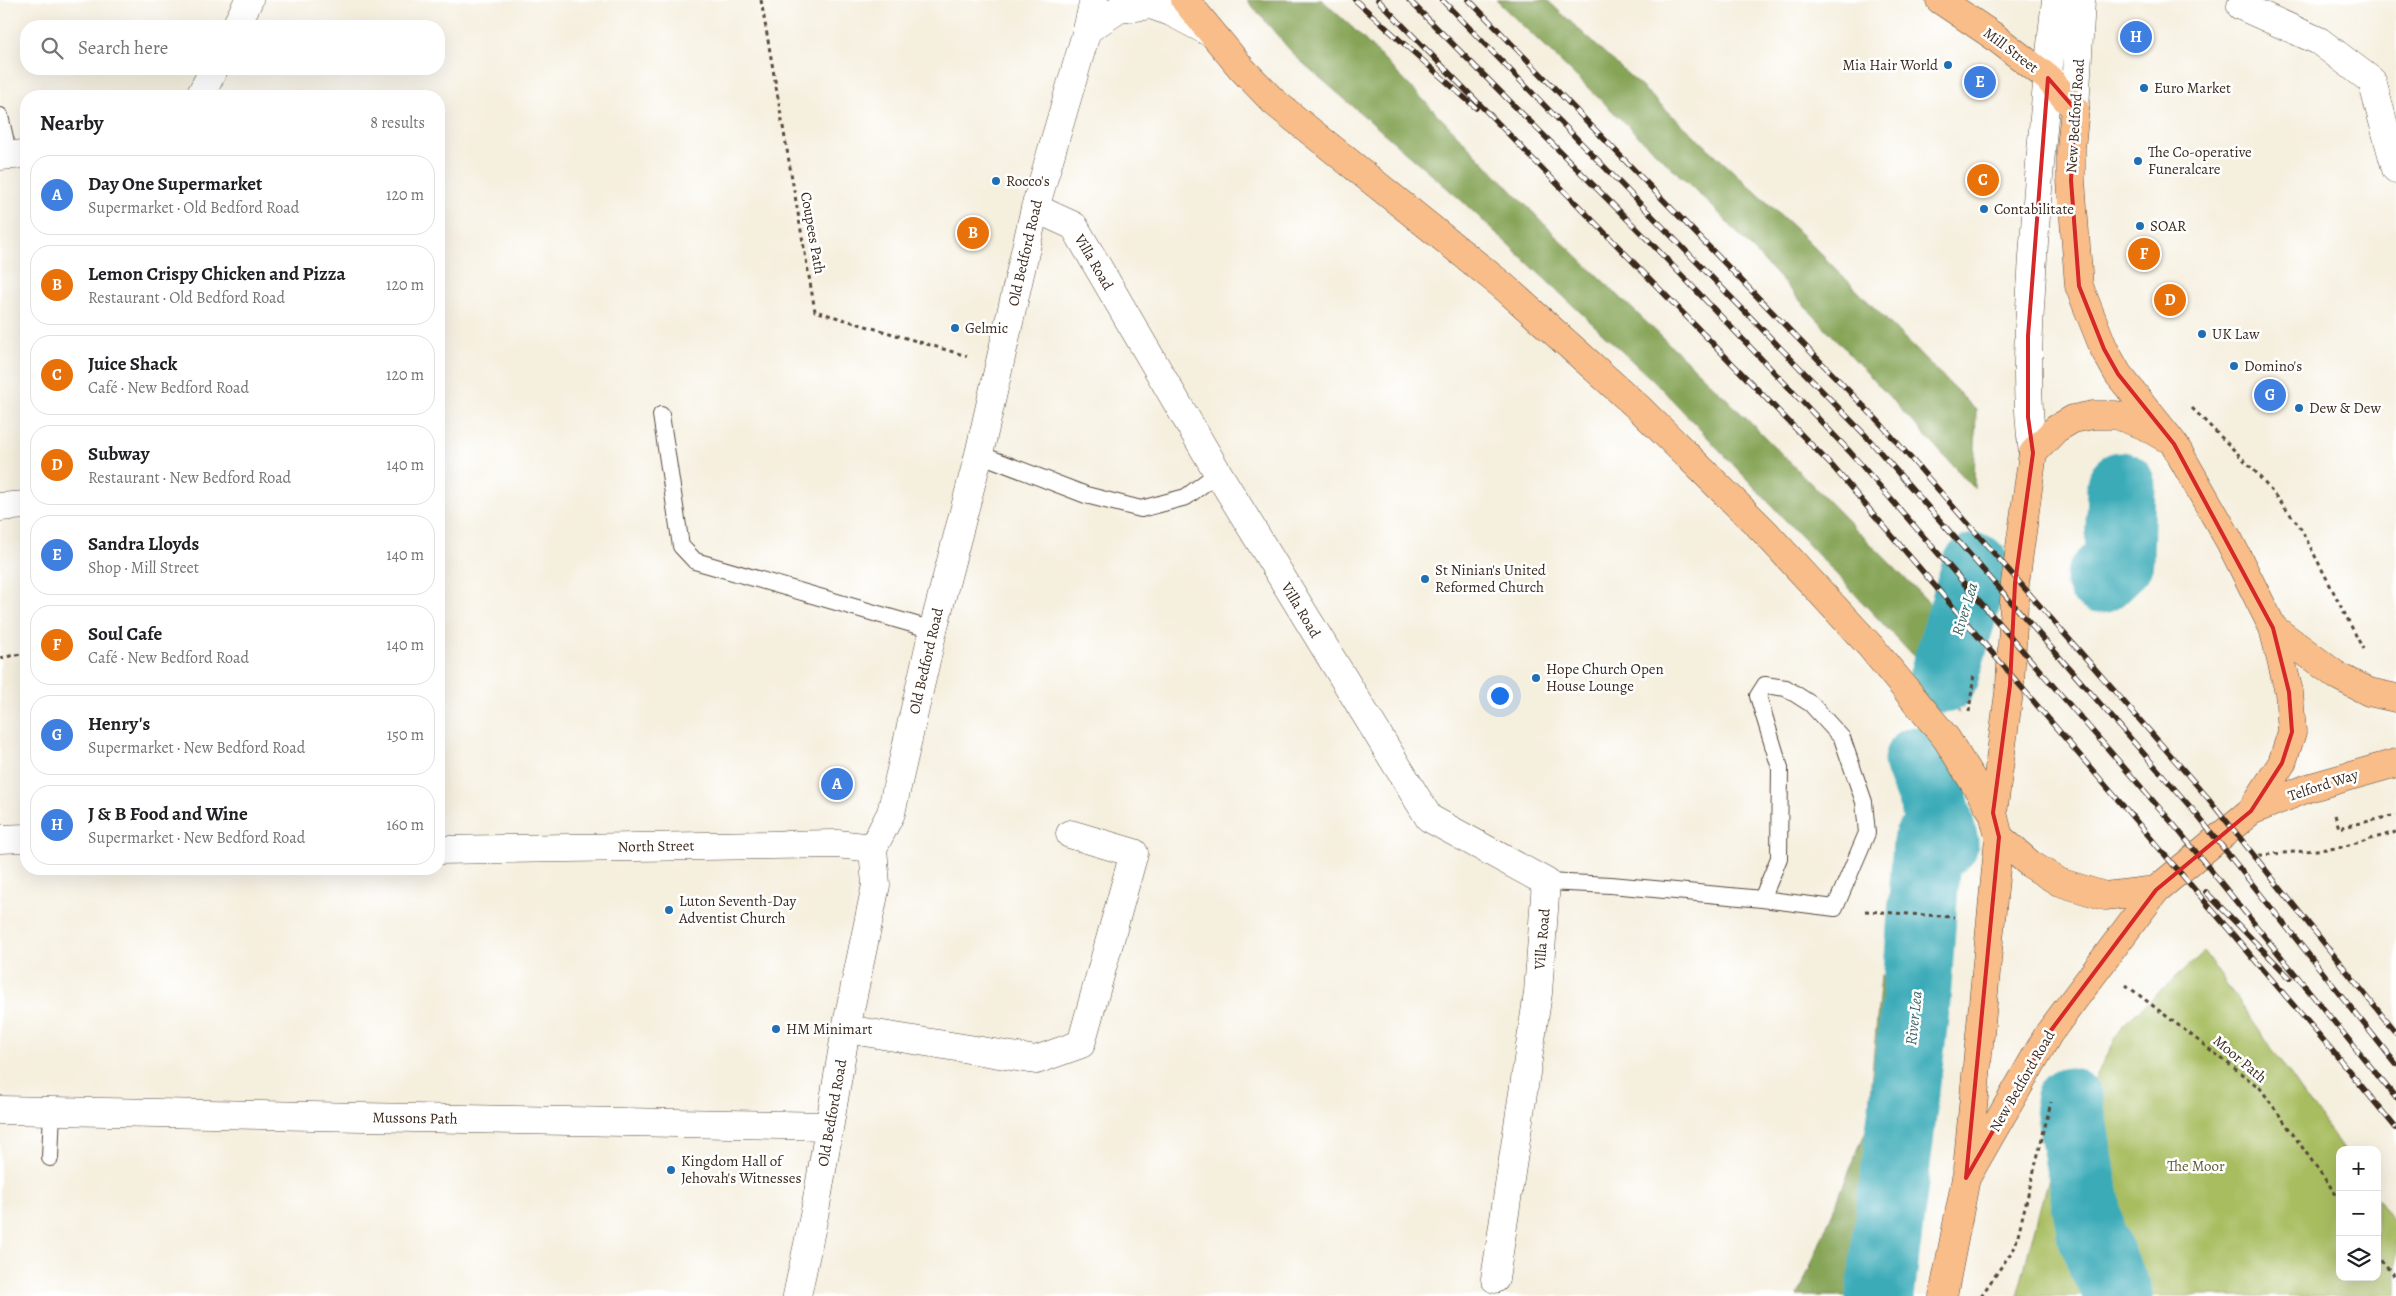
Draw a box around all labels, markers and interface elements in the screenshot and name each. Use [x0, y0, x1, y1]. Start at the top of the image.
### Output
pin: H [2120, 18, 2152, 56]
search box [20, 20, 445, 75]
street label: Mill Street [1979, 23, 2043, 77]
icon: search [38, 34, 66, 62]
text: Search here [78, 35, 168, 61]
place label: Mia Hair World [1843, 55, 1939, 75]
street label: New Bedford Road [2061, 57, 2089, 174]
marker: Mia Hair World [1942, 59, 1954, 71]
pin: E [1964, 63, 1996, 101]
place label: Euro Market [2154, 78, 2231, 98]
marker: Euro Market [2138, 82, 2150, 94]
text: Nearby [40, 109, 103, 137]
text: 8 results [370, 112, 425, 134]
place label: The Co-operative Funeralcare [2148, 142, 2252, 179]
marker: The Co-operative Funeralcare [2132, 155, 2144, 167]
pin: C [1967, 161, 1999, 199]
text: Day One Supermarket [88, 171, 262, 197]
place label: Rocco's [1006, 171, 1050, 191]
marker: Rocco's [990, 175, 1002, 187]
text: A [52, 184, 62, 206]
text: 120 m [386, 184, 424, 206]
street label: Coupees Path [796, 190, 830, 276]
text: Supermarket · Old Bedford Road [88, 197, 299, 219]
street label: Old Bedford Road [1003, 197, 1047, 308]
place label: Contabilitate [1994, 199, 2074, 219]
marker: Contabilitate [1978, 203, 1990, 215]
pin: B [957, 214, 989, 252]
place label: SOAR [2150, 216, 2187, 236]
marker: SOAR [2134, 220, 2146, 232]
street label: Villa Road [1070, 230, 1118, 294]
pin: F [2128, 235, 2160, 273]
text: Lemon Crispy Chicken and Pizza [88, 261, 346, 287]
text: B [52, 274, 62, 296]
text: 120 m [386, 274, 424, 296]
pin: D [2154, 281, 2186, 319]
text: Restaurant · Old Bedford Road [88, 287, 285, 309]
place label: Gelmic [965, 318, 1008, 338]
marker: Gelmic [949, 322, 961, 334]
place label: UK Law [2212, 324, 2260, 344]
marker: UK Law [2196, 328, 2208, 340]
text: Juice Shack [88, 351, 177, 377]
place label: Domino's [2244, 356, 2302, 376]
marker: Domino's [2228, 360, 2240, 372]
text: C [52, 364, 62, 386]
text: 120 m [386, 364, 424, 386]
pin: G [2254, 376, 2286, 414]
text: Café · New Bedford Road [88, 377, 249, 399]
place label: Dew & Dew [2309, 398, 2382, 418]
marker: Dew & Dew [2293, 402, 2305, 414]
text: Subway [88, 441, 150, 467]
text: D [51, 454, 63, 476]
text: 140 m [386, 454, 424, 476]
text: Restaurant · New Bedford Road [88, 467, 291, 489]
text: Sandra Lloyds [88, 531, 199, 557]
text: E [52, 544, 62, 566]
text: 140 m [386, 544, 424, 566]
text: Shop · Mill Street [88, 557, 199, 579]
place label: St Ninian's United Reformed Church [1435, 560, 1547, 597]
marker: St Ninian's United Reformed Church [1419, 573, 1431, 585]
street label: Villa Road [1276, 578, 1326, 642]
water label: River Lea [1946, 579, 1984, 639]
street label: Old Bedford Road [904, 605, 948, 716]
text: Soul Cafe [88, 621, 162, 647]
text: F [53, 634, 61, 656]
text: 140 m [386, 634, 424, 656]
text: Café · New Bedford Road [88, 647, 249, 669]
place label: Hope Church Open House Lounge [1546, 659, 1664, 696]
marker: Hope Church Open House Lounge [1530, 672, 1542, 684]
your location [1487, 683, 1513, 709]
text: Henry's [88, 711, 150, 737]
text: G [52, 724, 62, 746]
text: 150 m [387, 724, 424, 746]
text: Supermarket · New Bedford Road [88, 737, 305, 759]
street label: Telford Way [2285, 764, 2361, 806]
pin: A [821, 765, 853, 803]
text: J & B Food and Wine [88, 801, 248, 827]
text: H [51, 814, 63, 836]
text: 160 m [386, 814, 424, 836]
text: Supermarket · New Bedford Road [88, 827, 305, 849]
street label: North Street [618, 835, 694, 857]
place label: Luton Seventh-Day Adventist Church [678, 891, 797, 928]
marker: Luton Seventh-Day Adventist Church [663, 904, 675, 916]
street label: Villa Road [1529, 907, 1555, 971]
water label: River Lea [1900, 989, 1928, 1046]
place label: HM Minimart [786, 1019, 872, 1039]
marker: HM Minimart [770, 1023, 782, 1035]
street label: New Bedford Road [1985, 1026, 2060, 1136]
street label: Moor Path [2209, 1031, 2271, 1087]
street label: Old Bedford Road [813, 1057, 851, 1168]
street label: Mussons Path [372, 1107, 458, 1129]
map controls [2336, 1146, 2381, 1281]
button: + [2336, 1146, 2381, 1191]
place label: Kingdom Hall of Jehovah's Witnesses [681, 1151, 801, 1188]
park label: The Moor [2167, 1156, 2225, 1176]
marker: Kingdom Hall of Jehovah's Witnesses [665, 1164, 677, 1176]
button: − [2336, 1191, 2381, 1236]
button: layers [2336, 1236, 2381, 1281]

